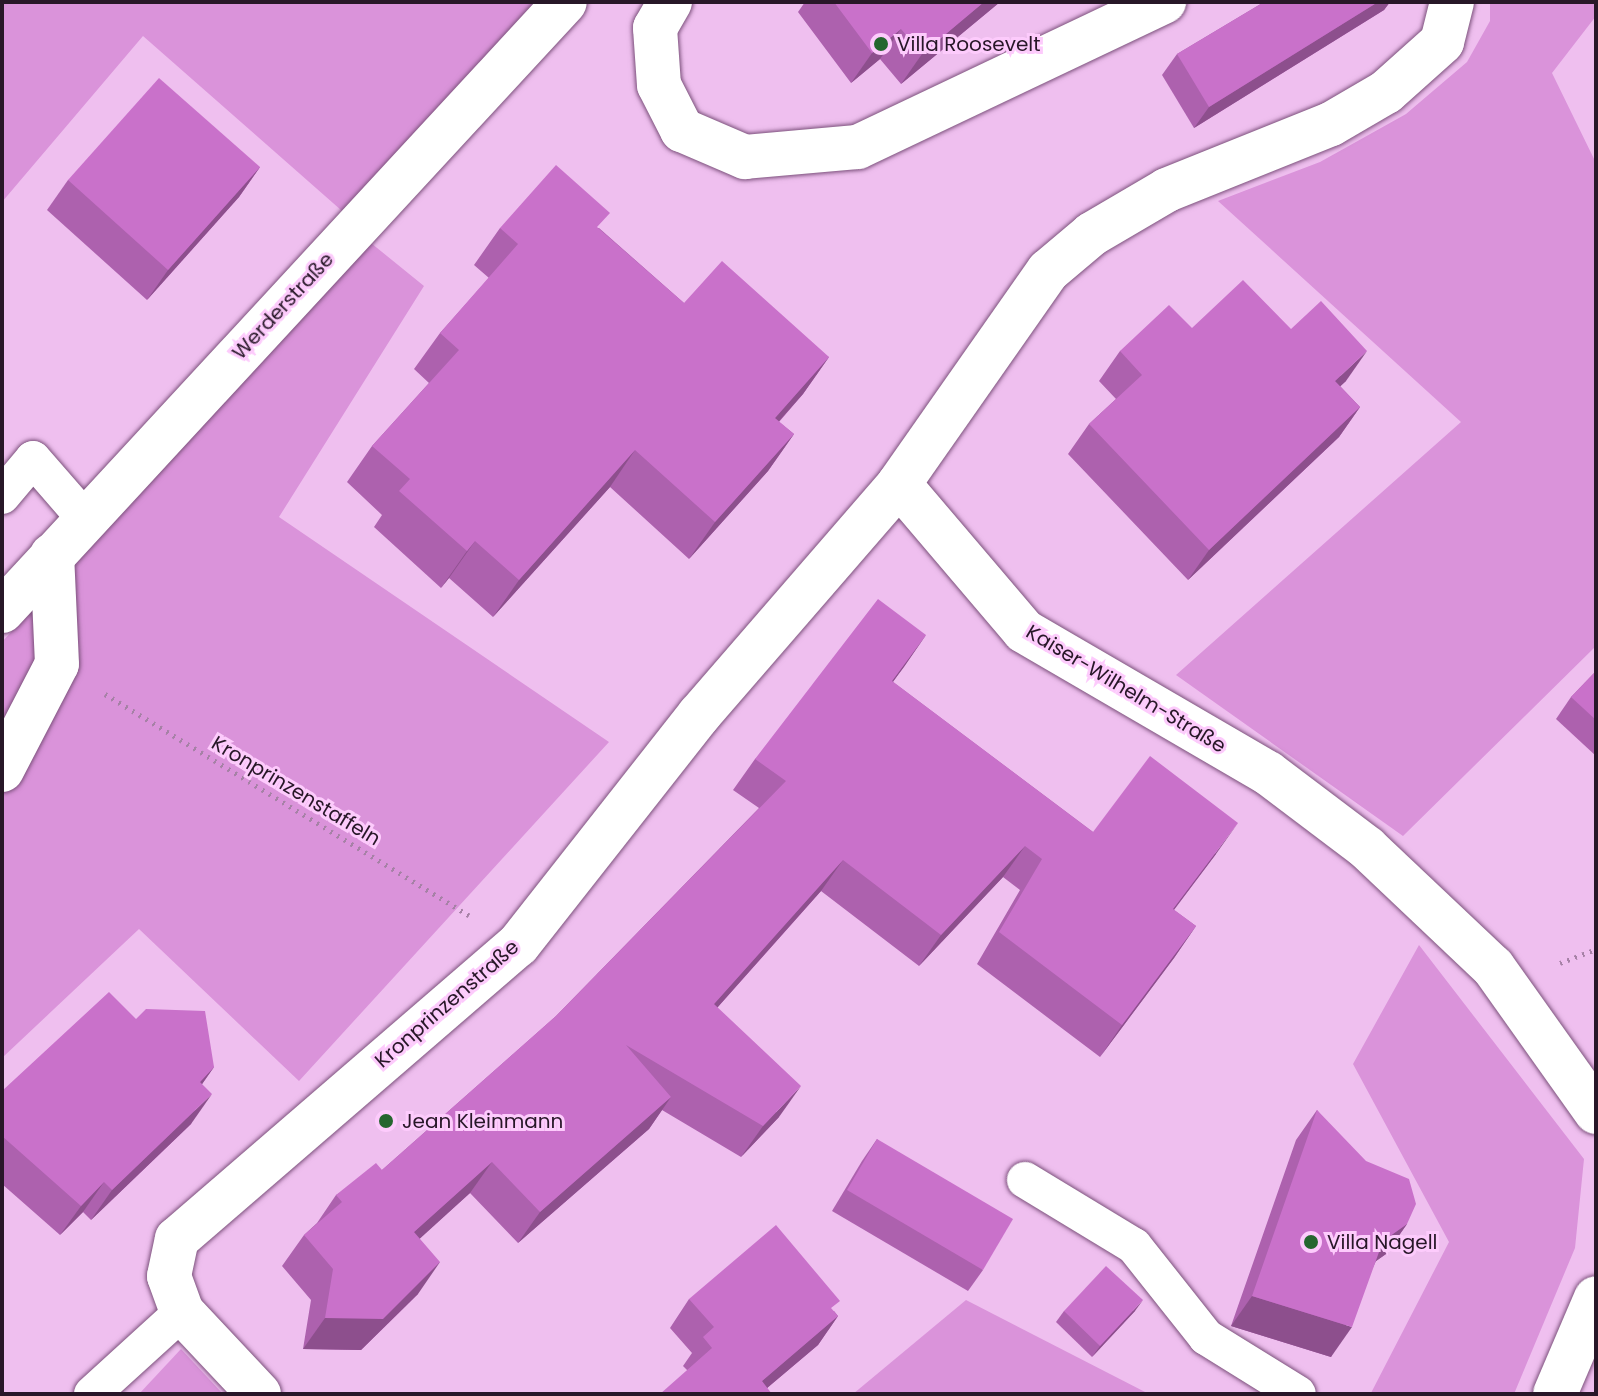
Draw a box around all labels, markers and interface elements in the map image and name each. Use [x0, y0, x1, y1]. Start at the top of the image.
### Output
place label: Villa Roosevelt [897, 32, 1041, 56]
marker: Villa Roosevelt [872, 35, 890, 53]
street label: Werderstraße [227, 248, 339, 364]
street label: Kaiser-Wilhelm-Straße [1022, 620, 1230, 758]
street label: Kronprinzenstaffeln [207, 731, 385, 851]
street label: Kronprinzenstraße [370, 935, 524, 1073]
place label: Jean Kleinmann [402, 1109, 563, 1133]
marker: Jean Kleinmann [377, 1112, 395, 1130]
place label: Villa Nagell [1327, 1230, 1437, 1254]
marker: Villa Nagell [1302, 1233, 1320, 1251]

